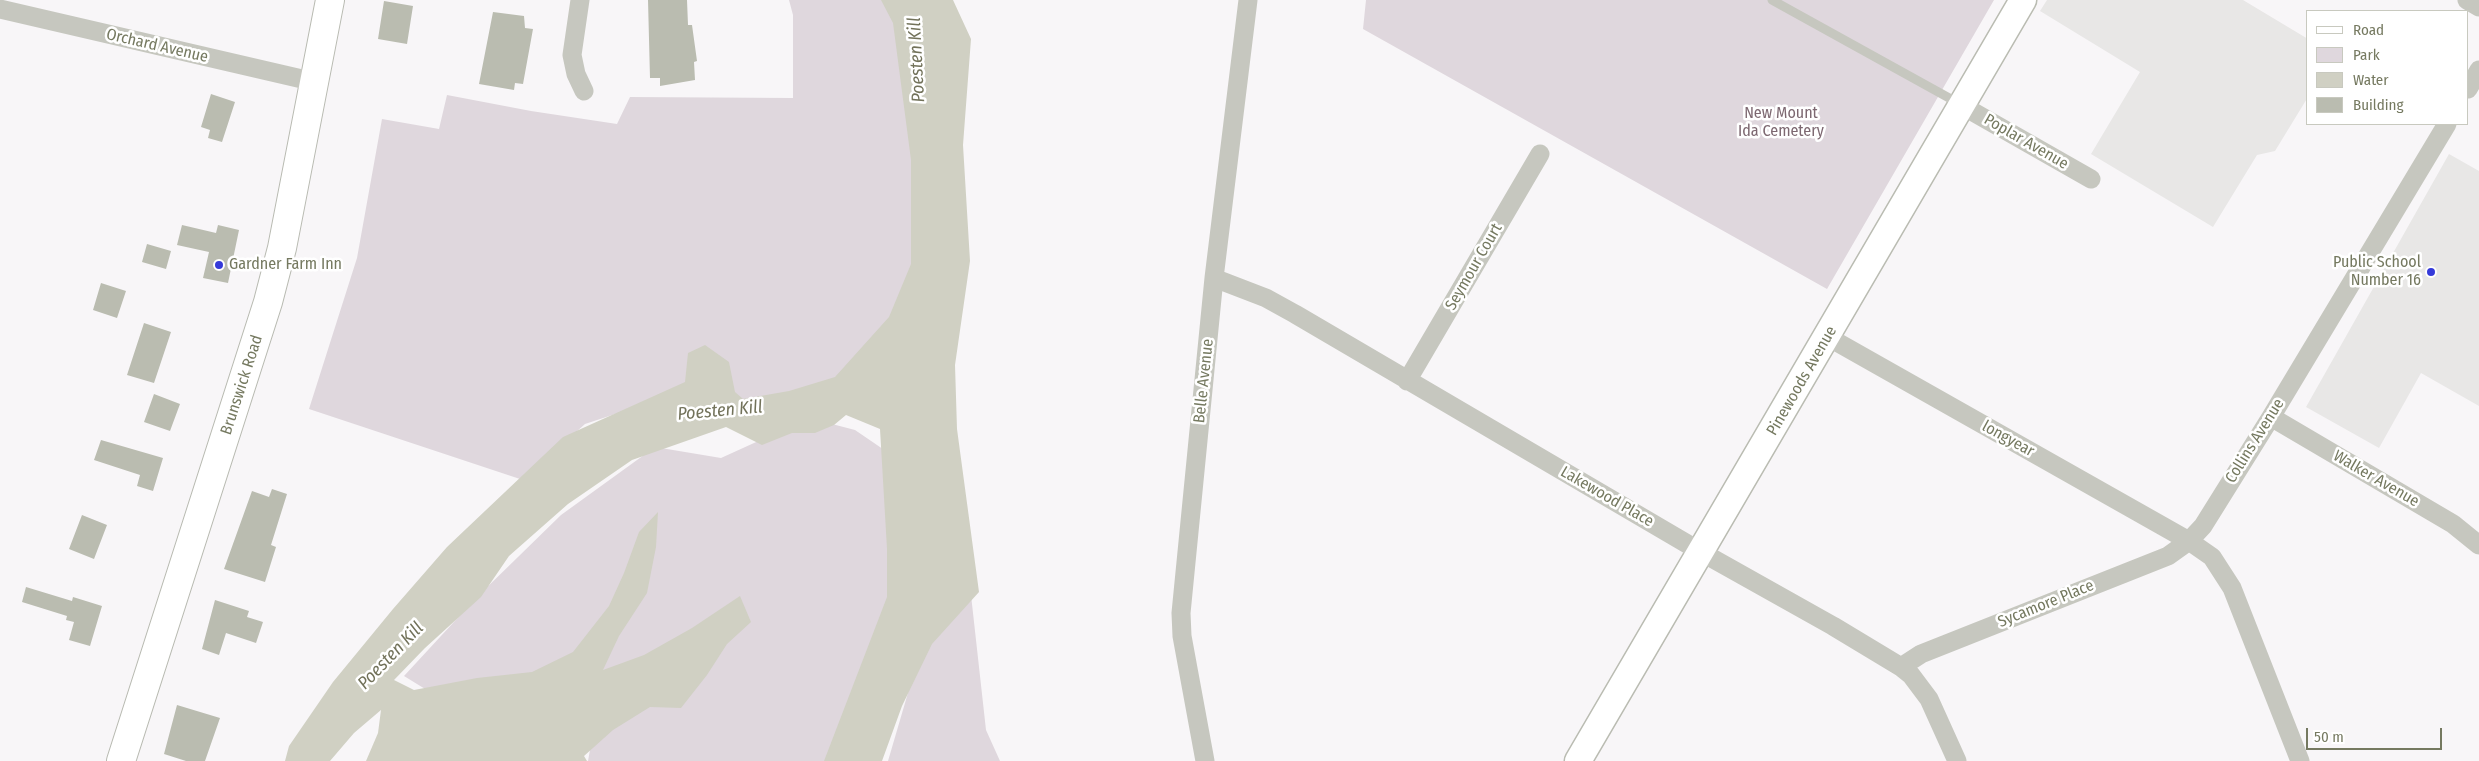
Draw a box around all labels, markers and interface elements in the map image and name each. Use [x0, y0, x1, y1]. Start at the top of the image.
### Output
legend [2306, 10, 2469, 125]
water label: Poesten Kill [904, 17, 930, 103]
text: Road [2353, 21, 2384, 39]
street label: Orchard Avenue [104, 25, 210, 67]
text: Park [2353, 46, 2380, 64]
text: Water [2353, 71, 2388, 89]
text: Building [2353, 96, 2404, 114]
park label: New Mount Ida Cemetery [1738, 104, 1824, 142]
street label: Poplar Avenue [1980, 110, 2072, 174]
street label: Seymour Court [1441, 220, 1507, 314]
place label: Public School Number 16 [2333, 253, 2421, 291]
place label: Gardner Farm Inn [229, 255, 342, 275]
marker: Gardner Farm Inn [213, 259, 225, 271]
marker: Public School Number 16 [2425, 266, 2437, 278]
street label: Pinewoods Avenue [1763, 323, 1841, 439]
street label: Brunswick Road [217, 333, 267, 437]
street label: Belle Avenue [1190, 338, 1218, 424]
street label: Collins Avenue [2221, 395, 2289, 487]
water label: Poesten Kill [677, 397, 763, 425]
street label: longyear [1979, 417, 2037, 461]
street label: Walker Avenue [2330, 447, 2422, 511]
street label: Lakewood Place [1557, 463, 1657, 531]
street label: Sycamore Place [1995, 576, 2097, 632]
water label: Poesten Kill [354, 618, 428, 694]
scale bar [2309, 718, 2445, 750]
text: 50 m [2314, 728, 2344, 746]

